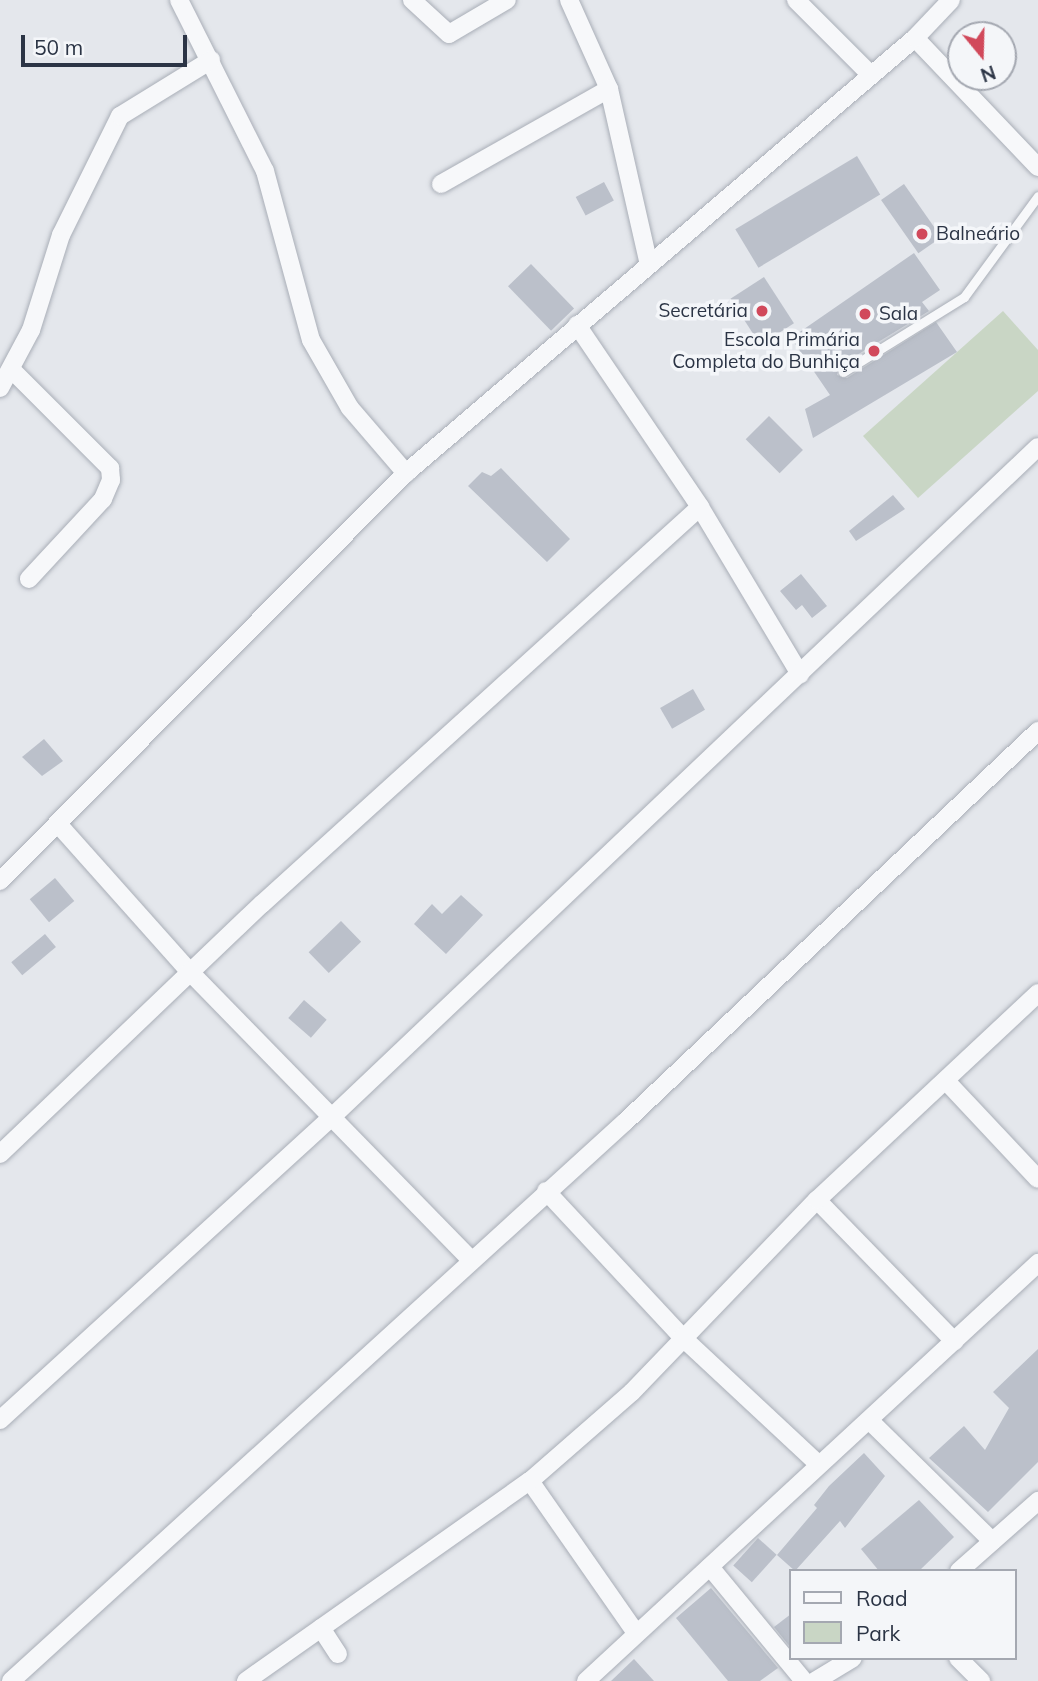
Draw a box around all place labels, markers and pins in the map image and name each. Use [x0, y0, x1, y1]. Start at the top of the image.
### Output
place label: Balneário [936, 223, 1020, 245]
marker: Balneário [914, 226, 930, 242]
place label: Secretária [658, 300, 748, 322]
marker: Secretária [754, 303, 770, 319]
place label: Sala [879, 303, 918, 325]
marker: Sala [857, 306, 873, 322]
place label: Escola Primária Completa do Bunhiça [672, 329, 860, 373]
marker: Escola Primária Completa do Bunhiça [866, 343, 882, 359]

